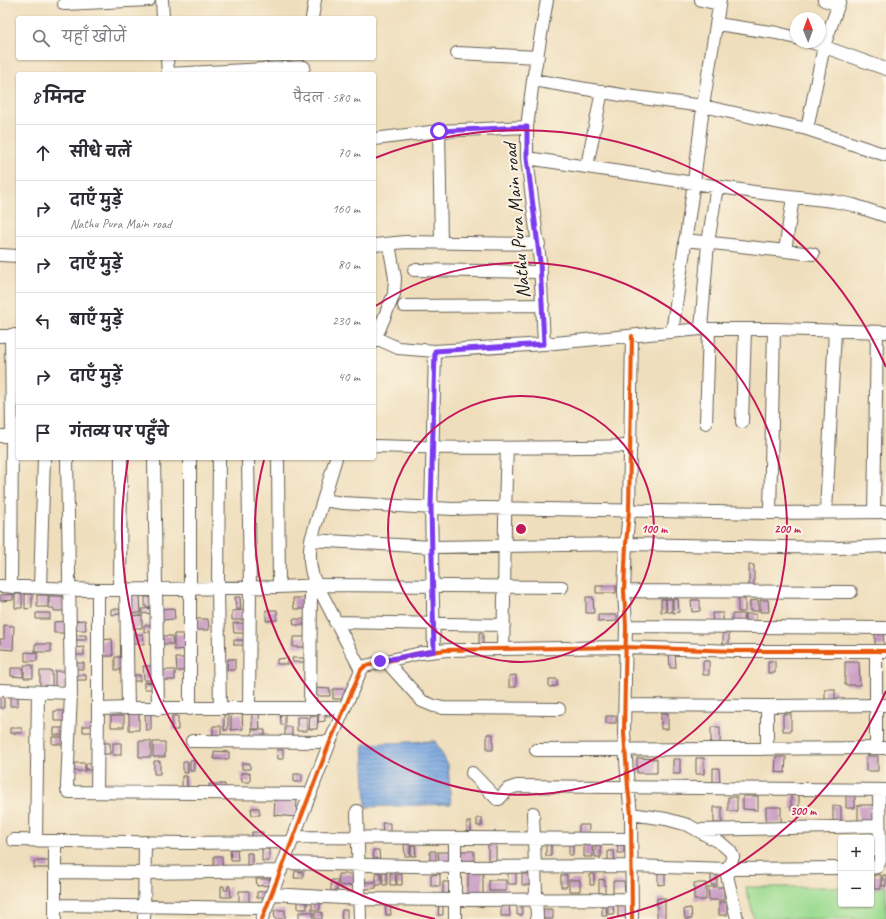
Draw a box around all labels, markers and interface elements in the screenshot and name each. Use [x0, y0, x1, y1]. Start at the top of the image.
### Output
north arrow [790, 12, 826, 48]
search box [16, 16, 376, 60]
icon: search [30, 27, 52, 49]
text: यहाँ खोजें [62, 28, 126, 47]
text: 8 मिनट [32, 87, 85, 108]
text: पैदल · 580 m [293, 90, 360, 106]
route start [430, 122, 448, 140]
street label: Nathu Pura Main road [497, 139, 536, 300]
icon: ahead [32, 142, 54, 164]
text: सीधे चलें [70, 143, 131, 162]
text: 70 m [338, 145, 360, 161]
text: दाएँ मुड़ें [70, 191, 122, 210]
icon: right [32, 198, 54, 220]
text: 160 m [332, 201, 360, 217]
text: Nathu Pura Main road [70, 216, 171, 232]
icon: right [32, 254, 54, 276]
text: दाएँ मुड़ें [70, 255, 122, 274]
text: 80 m [338, 257, 360, 273]
icon: left [32, 310, 54, 332]
text: बाएँ मुड़ें [70, 311, 122, 330]
text: 230 m [332, 313, 360, 329]
icon: right [32, 366, 54, 388]
text: दाएँ मुड़ें [70, 367, 122, 386]
text: 40 m [338, 369, 360, 385]
icon: arrive [32, 422, 54, 444]
text: गंतव्य पर पहुँचे [70, 423, 168, 442]
text: 100 m [641, 521, 668, 537]
text: 200 m [774, 521, 801, 537]
centre of rings [514, 522, 528, 536]
route end [371, 652, 389, 670]
text: 300 m [790, 803, 817, 819]
map controls [838, 835, 874, 907]
button: + [838, 835, 874, 871]
button: − [838, 871, 874, 907]

